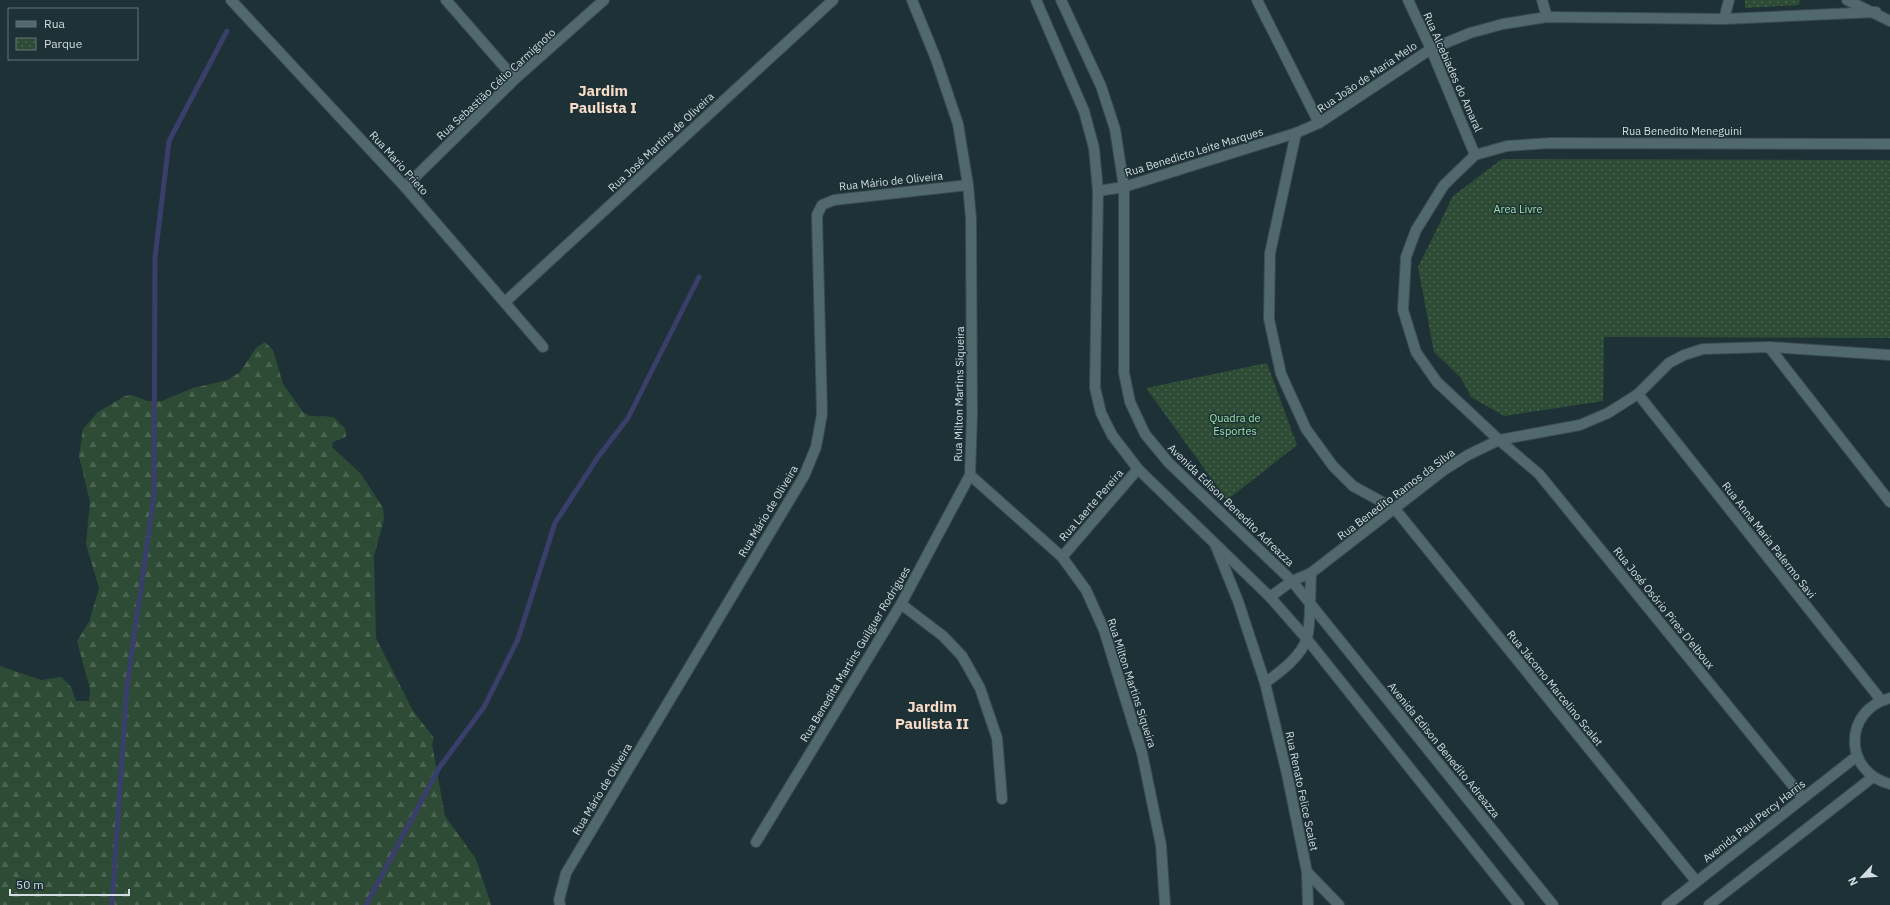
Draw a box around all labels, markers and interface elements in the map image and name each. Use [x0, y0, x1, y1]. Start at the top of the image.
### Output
legend [8, 8, 138, 60]
street label: Rua Alcebiades do Amaral [1420, 10, 1486, 134]
text: Rua [44, 16, 65, 31]
street label: Rua Sebastião Célio Carmignoto [434, 25, 558, 143]
text: Parque [44, 36, 83, 51]
street label: Rua João de Maria Melo [1314, 38, 1420, 116]
district label: Jardim Paulista I [569, 81, 637, 117]
street label: Rua José Martins de Oliveira [605, 89, 717, 195]
street label: Rua Benedicto Leite Marques [1123, 124, 1265, 180]
street label: Rua Benedito Meneguini [1622, 124, 1742, 138]
street label: Rua Mario Prieto [367, 128, 431, 198]
street label: Rua Mário de Oliveira [838, 169, 944, 193]
park label: Area Livre [1493, 202, 1543, 216]
street label: Rua Milton Martins Siqueira [951, 326, 967, 462]
park label: Quadra de Esportes [1209, 411, 1261, 438]
street label: Avenida Edison Benedito Adreazza [1165, 441, 1297, 569]
street label: Rua Benedito Ramos da Silva [1334, 445, 1458, 543]
street label: Rua Mário de Oliveira [735, 462, 801, 559]
street label: Rua Laerte Pereira [1056, 466, 1126, 544]
street label: Rua Anna Maria Palermo Savi [1719, 479, 1819, 601]
street label: Rua José Osório Pires D'elboux [1610, 544, 1718, 672]
street label: Rua Benedita Martins Guilguer Rodrigues [797, 564, 913, 744]
street label: Rua Milton Martins Siqueira [1104, 616, 1160, 750]
street label: Rua Jácomo Marcelino Scalet [1504, 627, 1606, 749]
street label: Avenida Edison Benedito Adreazza [1385, 679, 1503, 821]
district label: Jardim Paulista II [895, 697, 969, 733]
street label: Rua Renato Felice Scalet [1282, 730, 1322, 852]
street label: Rua Mário de Oliveira [569, 740, 635, 837]
street label: Avenida Paul Percy Harris [1700, 777, 1808, 865]
north arrow [1842, 857, 1882, 897]
scale bar [10, 871, 129, 897]
text: N [1845, 875, 1861, 888]
text: 50 m [16, 877, 44, 892]

